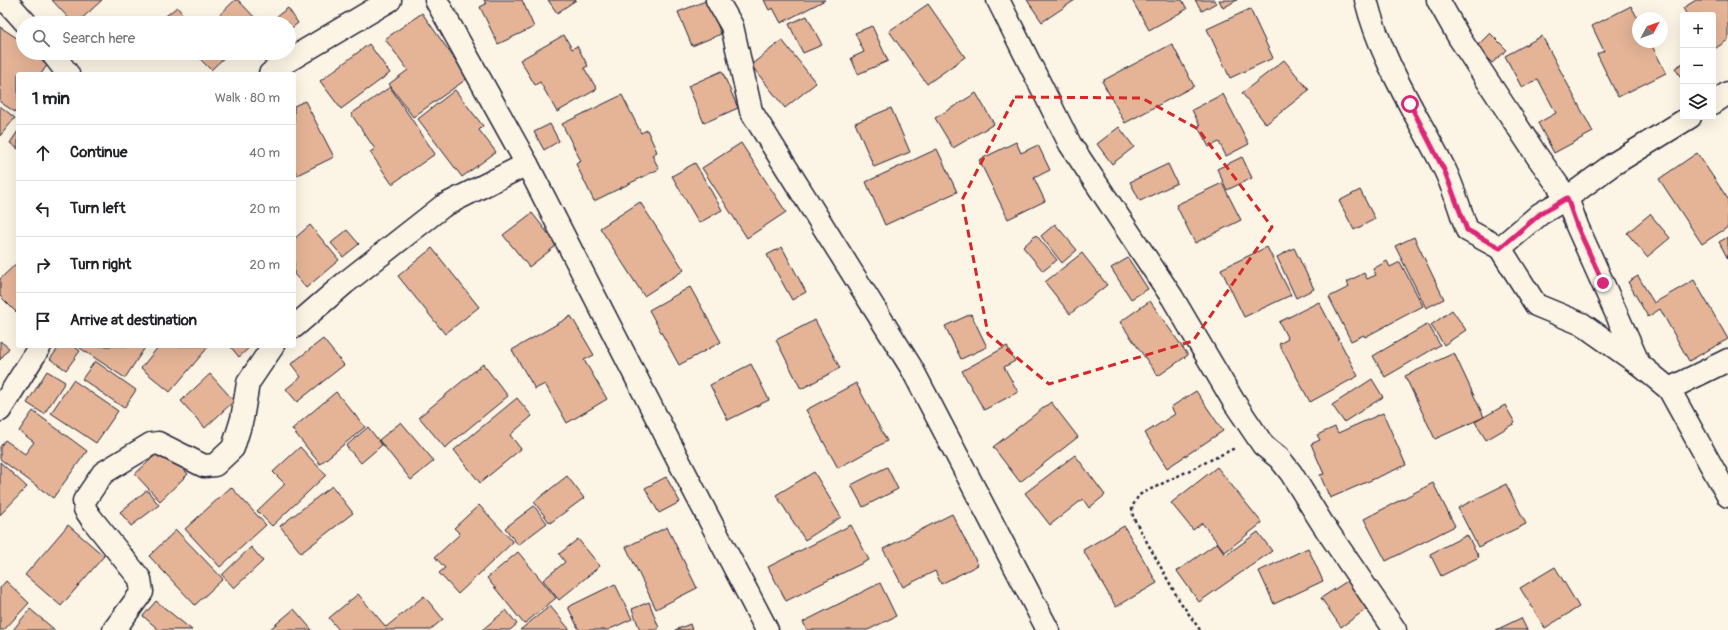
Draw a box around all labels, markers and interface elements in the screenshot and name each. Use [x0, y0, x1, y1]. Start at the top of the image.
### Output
north arrow [1632, 12, 1668, 48]
map controls [1680, 12, 1716, 120]
button: + [1680, 12, 1716, 48]
search box [16, 16, 296, 60]
icon: search [30, 27, 52, 49]
text: Search here [62, 29, 135, 48]
button: − [1680, 48, 1716, 84]
button: layers [1680, 84, 1716, 120]
text: 1 min [32, 88, 70, 109]
text: Walk · 80 m [215, 90, 280, 106]
route start [1401, 95, 1419, 113]
icon: ahead [32, 142, 54, 164]
text: Continue [70, 143, 128, 162]
text: 40 m [249, 145, 280, 161]
icon: left [32, 198, 54, 220]
text: Turn left [70, 199, 126, 218]
text: 20 m [249, 201, 280, 217]
icon: right [32, 254, 54, 276]
text: Turn right [70, 255, 131, 274]
text: 20 m [249, 257, 280, 273]
route end [1594, 274, 1612, 292]
icon: arrive [32, 310, 54, 332]
text: Arrive at destination [70, 311, 197, 330]

